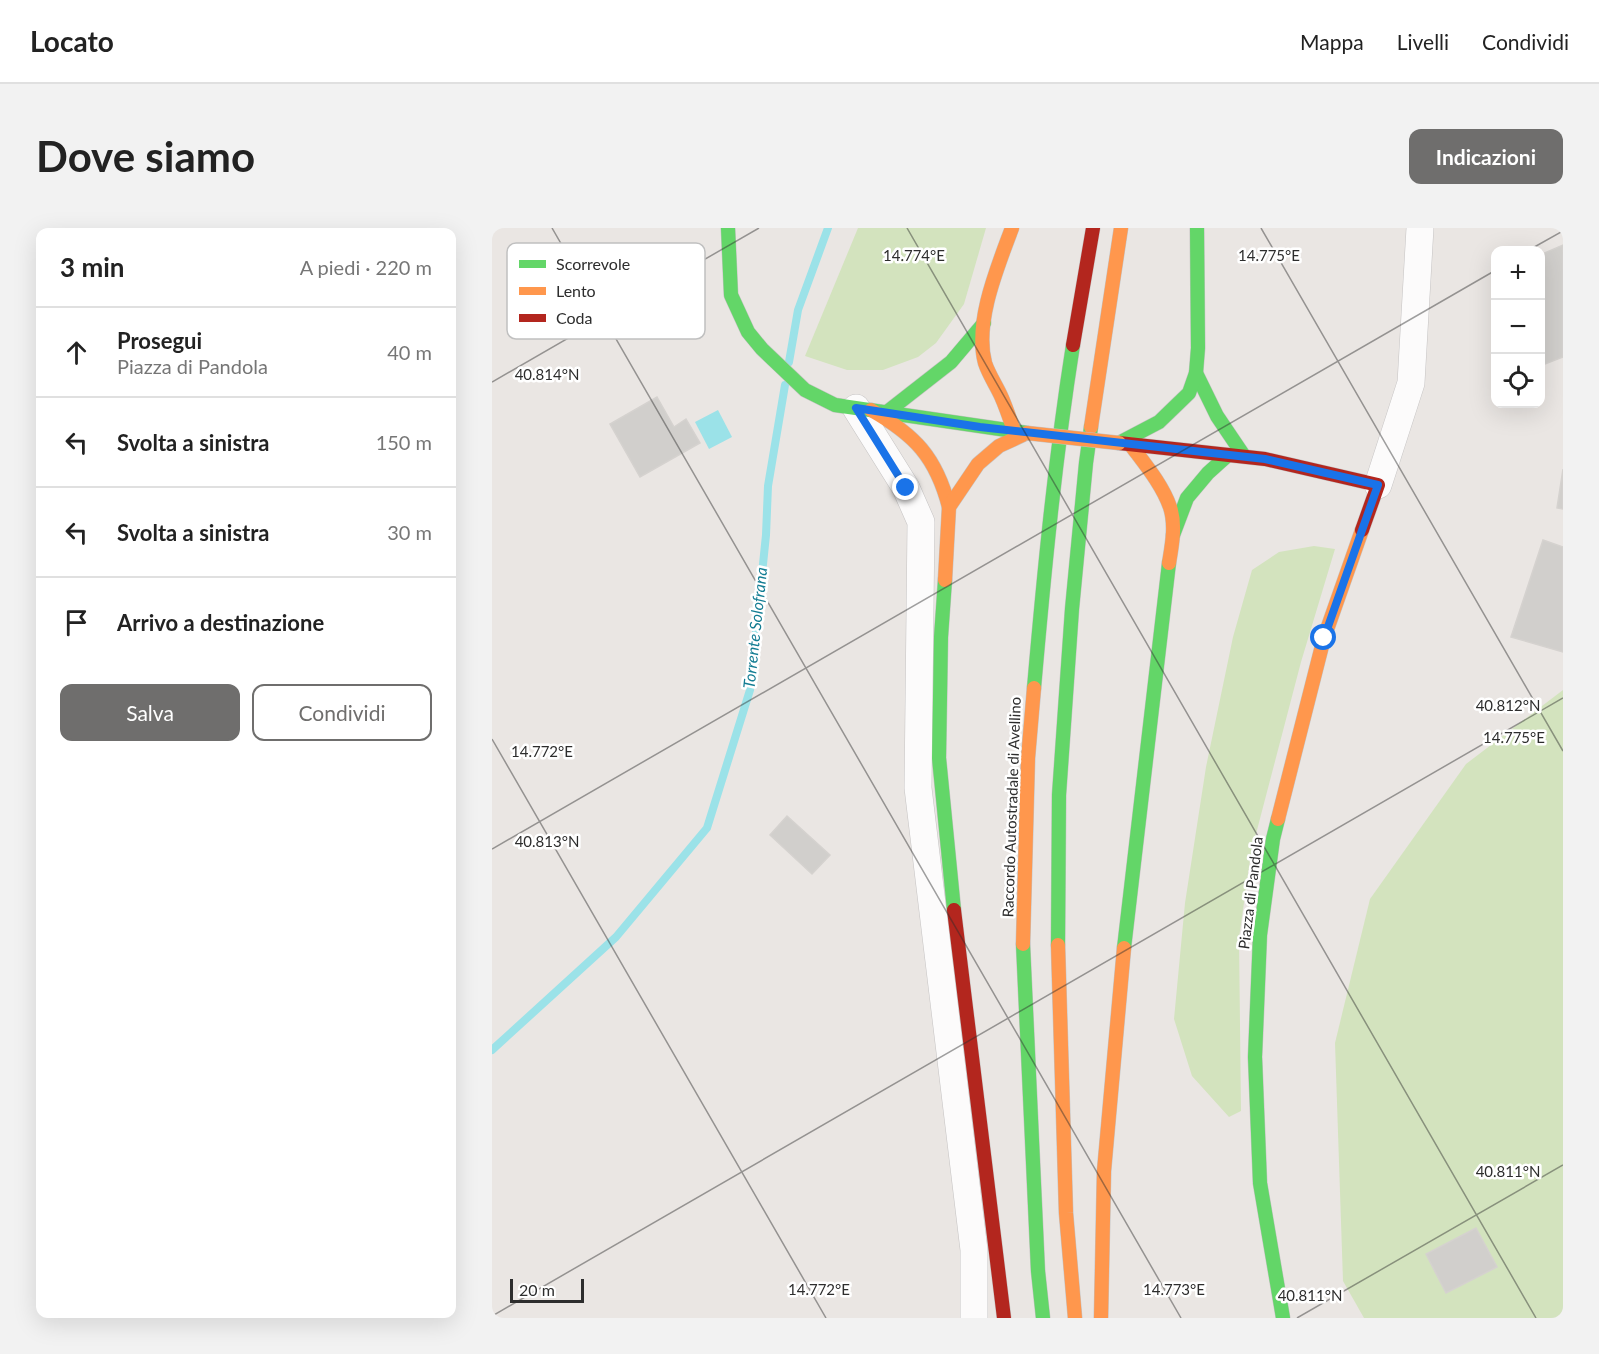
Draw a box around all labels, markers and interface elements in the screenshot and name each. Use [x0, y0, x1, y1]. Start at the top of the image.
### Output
text: Locato [30, 24, 114, 58]
text: Mappa [1300, 29, 1364, 54]
text: Livelli [1397, 29, 1449, 54]
text: Condividi [1482, 29, 1569, 54]
button: Indicazioni [1409, 129, 1563, 184]
text: Dove siamo [36, 131, 255, 181]
legend [507, 243, 705, 339]
text: 14.774°E [883, 246, 945, 264]
text: 14.775°E [1238, 246, 1300, 264]
map controls [1491, 246, 1545, 408]
button: + [1491, 246, 1545, 300]
text: 3 min [60, 251, 124, 283]
text: Scorrevole [556, 254, 630, 273]
text: A piedi · 220 m [300, 255, 432, 279]
text: Lento [556, 281, 596, 300]
button: − [1491, 300, 1545, 354]
text: Coda [556, 308, 593, 327]
text: Prosegui [117, 327, 202, 354]
icon: ahead [60, 336, 93, 369]
text: 40 m [387, 340, 432, 364]
text: Piazza di Pandola [117, 354, 268, 378]
button: locate [1491, 354, 1545, 408]
text: 40.814°N [515, 365, 579, 383]
icon: left [60, 426, 93, 459]
text: Svolta a sinistra [117, 429, 269, 456]
text: 150 m [376, 430, 432, 454]
route end [892, 474, 918, 500]
icon: left [60, 516, 93, 549]
text: Svolta a sinistra [117, 519, 269, 546]
text: 30 m [387, 520, 432, 544]
water label: Torrente Solofrana [739, 566, 770, 690]
icon: arrive [60, 606, 93, 639]
text: Arrivo a destinazione [117, 609, 324, 636]
route start [1310, 624, 1336, 650]
button: Salva [60, 684, 240, 741]
button: Condividi [252, 684, 432, 741]
street label: Raccordo Autostradale di Avellino [998, 696, 1024, 918]
text: 40.812°N [1476, 696, 1540, 714]
text: 14.775°E [1483, 728, 1545, 746]
text: 14.772°E [511, 742, 573, 760]
text: 40.813°N [515, 832, 579, 850]
street label: Piazza di Pandola [1234, 836, 1266, 950]
text: 40.811°N [1476, 1162, 1540, 1180]
scale bar [510, 1276, 584, 1304]
text: 20 m [519, 1280, 555, 1299]
text: 14.772°E [788, 1280, 850, 1298]
text: 14.773°E [1143, 1280, 1205, 1298]
text: 40.811°N [1278, 1286, 1342, 1304]

